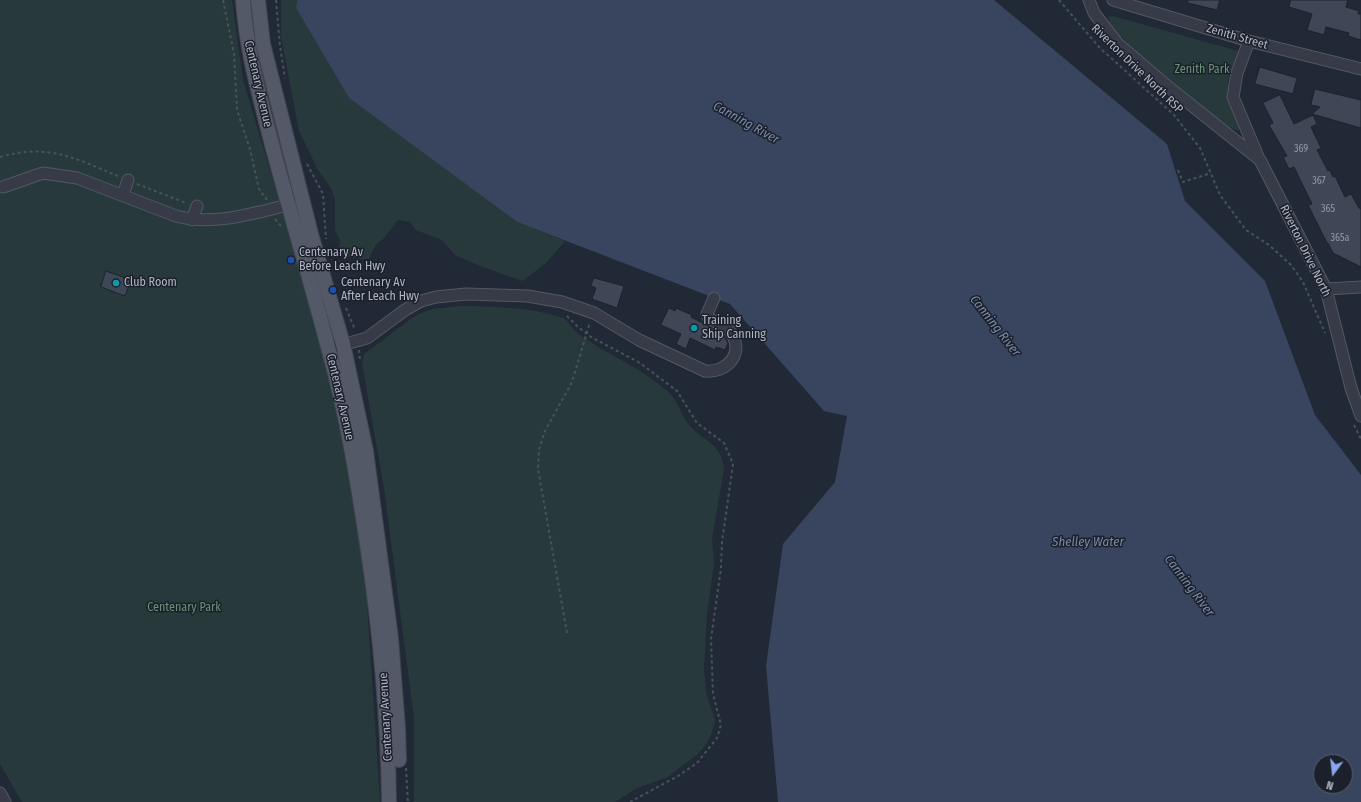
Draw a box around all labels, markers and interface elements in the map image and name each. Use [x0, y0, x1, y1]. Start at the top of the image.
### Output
street label: Riverton Drive North RSP [1088, 21, 1186, 117]
street label: Zenith Street [1205, 21, 1269, 53]
street label: Centenary Avenue [241, 39, 275, 129]
park label: Zenith Park [1174, 63, 1230, 77]
water label: Canning River [710, 98, 782, 148]
house number: 369 [1294, 143, 1308, 155]
house number: 367 [1312, 175, 1326, 187]
street label: Riverton Drive North [1277, 203, 1333, 299]
house number: 365 [1321, 203, 1335, 215]
house number: 365a [1331, 232, 1349, 244]
place label: Centenary Av Before Leach Hwy [299, 246, 385, 274]
marker: Centenary Av Before Leach Hwy [286, 255, 296, 265]
place label: Club Room [124, 276, 177, 290]
place label: Centenary Av After Leach Hwy [341, 276, 419, 304]
marker: Club Room [111, 278, 121, 288]
marker: Centenary Av After Leach Hwy [328, 285, 338, 295]
water label: Canning River [966, 292, 1024, 360]
place label: Training Ship Canning [702, 314, 766, 342]
marker: Training Ship Canning [689, 323, 699, 333]
street label: Centenary Avenue [323, 352, 357, 442]
water label: Shelley Water [1052, 534, 1124, 550]
water label: Canning River [1161, 552, 1217, 620]
park label: Centenary Park [147, 601, 221, 615]
street label: Centenary Avenue [376, 672, 396, 762]
north arrow [1313, 754, 1353, 794]
text: N [1325, 778, 1335, 792]

